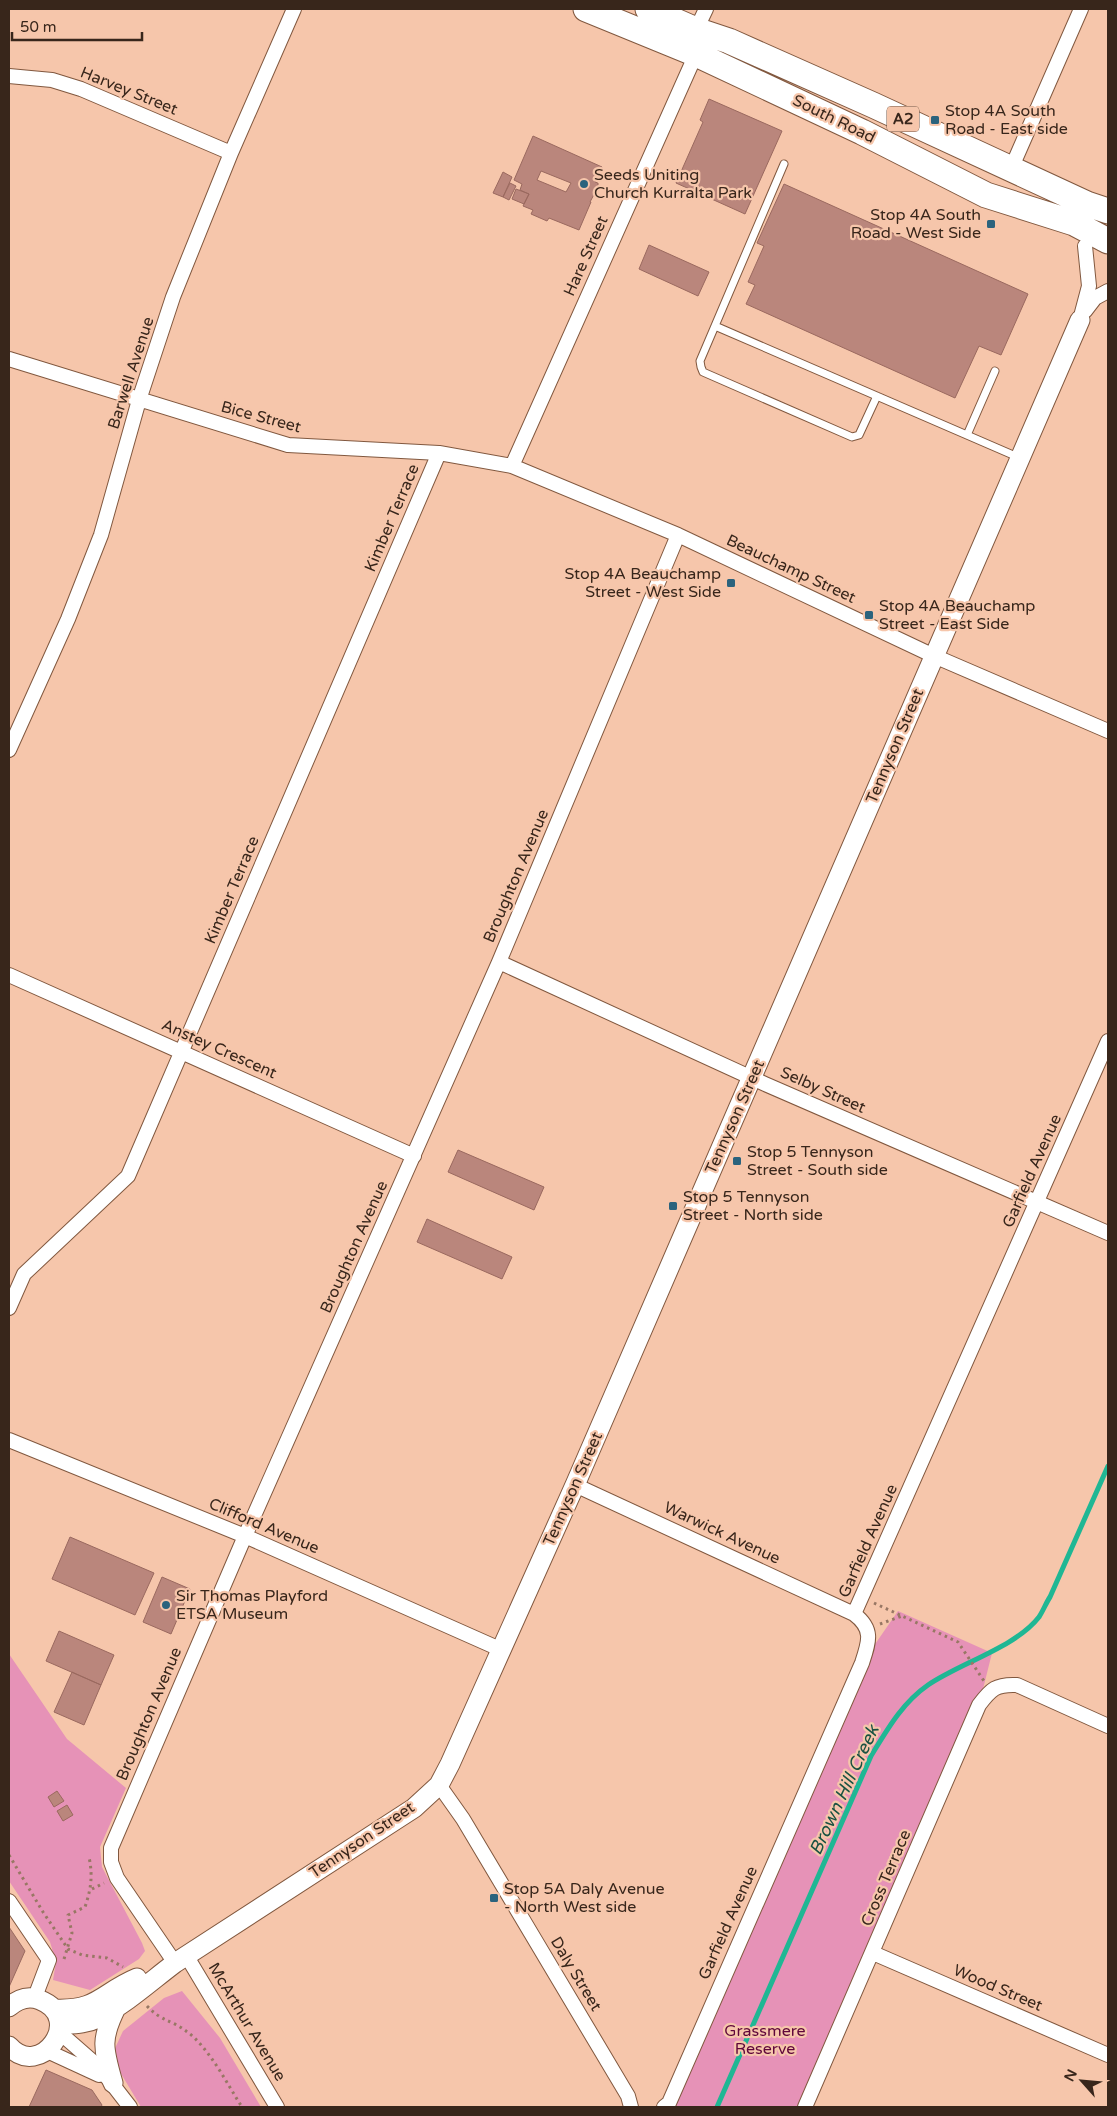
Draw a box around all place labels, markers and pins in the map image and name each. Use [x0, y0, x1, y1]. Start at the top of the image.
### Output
place label: Stop 4A South Road - East side [945, 101, 1068, 139]
marker: Stop 4A South Road - East side [929, 114, 941, 126]
place label: Seeds Uniting Church Kurralta Park [594, 165, 752, 203]
marker: Seeds Uniting Church Kurralta Park [578, 178, 590, 190]
place label: Stop 4A South Road - West Side [851, 205, 981, 243]
marker: Stop 4A South Road - West Side [985, 218, 997, 230]
place label: Stop 4A Beauchamp Street - West Side [565, 564, 721, 602]
marker: Stop 4A Beauchamp Street - West Side [725, 577, 737, 589]
place label: Stop 4A Beauchamp Street - East Side [879, 596, 1035, 634]
marker: Stop 4A Beauchamp Street - East Side [863, 609, 875, 621]
place label: Stop 5 Tennyson Street - South side [747, 1142, 888, 1180]
marker: Stop 5 Tennyson Street - South side [731, 1155, 743, 1167]
place label: Stop 5 Tennyson Street - North side [683, 1187, 823, 1225]
marker: Stop 5 Tennyson Street - North side [667, 1200, 679, 1212]
place label: Sir Thomas Playford ETSA Museum [176, 1586, 328, 1624]
marker: Sir Thomas Playford ETSA Museum [160, 1599, 172, 1611]
place label: Stop 5A Daly Avenue - North West side [504, 1879, 664, 1917]
marker: Stop 5A Daly Avenue - North West side [488, 1892, 500, 1904]

